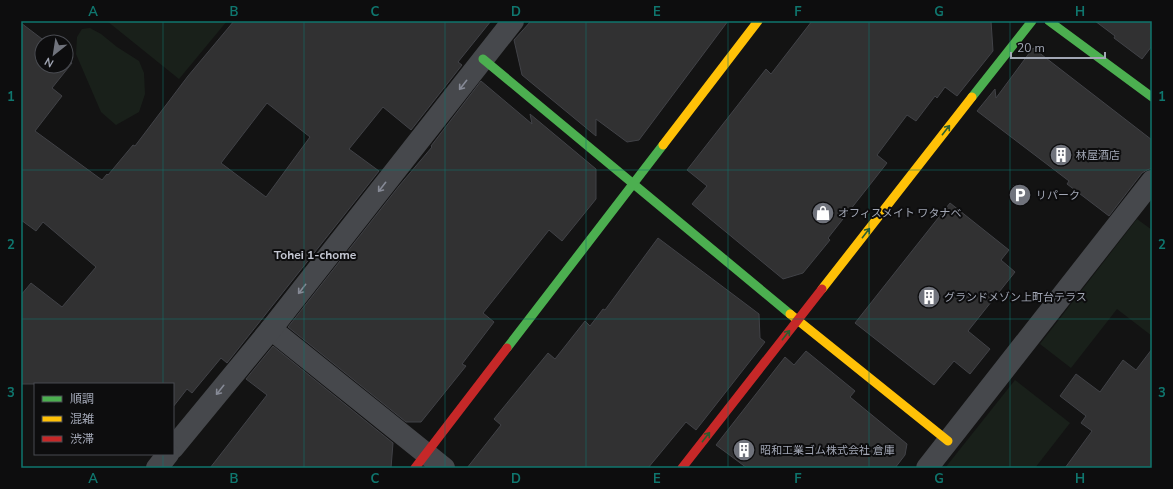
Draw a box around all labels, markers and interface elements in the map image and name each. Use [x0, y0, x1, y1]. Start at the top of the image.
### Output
text: A [88, 3, 98, 21]
text: B [230, 3, 239, 21]
text: C [371, 3, 380, 21]
text: D [511, 3, 521, 21]
text: E [653, 3, 661, 21]
text: F [794, 3, 802, 21]
text: G [934, 3, 944, 21]
text: H [1075, 3, 1085, 21]
north arrow [34, 34, 74, 74]
scale bar [1011, 34, 1105, 60]
text: 20 m [1017, 40, 1045, 56]
text: N [42, 54, 57, 71]
one-way arrow [459, 79, 467, 90]
text: 1 [7, 88, 15, 106]
text: 1 [1158, 88, 1166, 106]
one-way arrow [942, 125, 951, 136]
building icon: 林屋酒店 [1048, 142, 1074, 168]
place label: 林屋酒店 [1076, 148, 1120, 163]
one-way arrow [378, 181, 387, 192]
parking icon: リパーク [1007, 182, 1033, 208]
place label: リパーク [1036, 188, 1080, 203]
shop icon: オフィスメイト ワタナベ [810, 200, 836, 226]
place label: オフィスメイト ワタナベ [838, 206, 962, 221]
one-way arrow [862, 227, 871, 238]
text: 2 [7, 236, 15, 254]
text: 2 [1158, 236, 1166, 254]
district label: Tohei 1-chome [274, 247, 357, 263]
one-way arrow [298, 284, 306, 295]
building icon: グランドメゾン上町台テラス [916, 284, 942, 310]
place label: グランドメゾン上町台テラス [944, 290, 1087, 305]
one-way arrow [782, 330, 790, 341]
legend [34, 383, 174, 455]
text: 3 [7, 384, 15, 402]
text: 3 [1158, 384, 1166, 402]
one-way arrow [216, 385, 225, 396]
text: 順調 [70, 391, 94, 407]
text: 混雑 [70, 411, 94, 427]
text: 渋滞 [70, 431, 94, 447]
one-way arrow [701, 432, 710, 443]
building icon: 昭和工業ゴム株式会社 倉庫 [731, 437, 757, 463]
place label: 昭和工業ゴム株式会社 倉庫 [760, 443, 895, 458]
text: A [88, 470, 98, 488]
text: B [230, 470, 239, 488]
text: C [371, 470, 380, 488]
text: D [511, 470, 521, 488]
text: E [653, 470, 661, 488]
text: F [794, 470, 802, 488]
text: G [934, 470, 944, 488]
text: H [1075, 470, 1085, 488]

